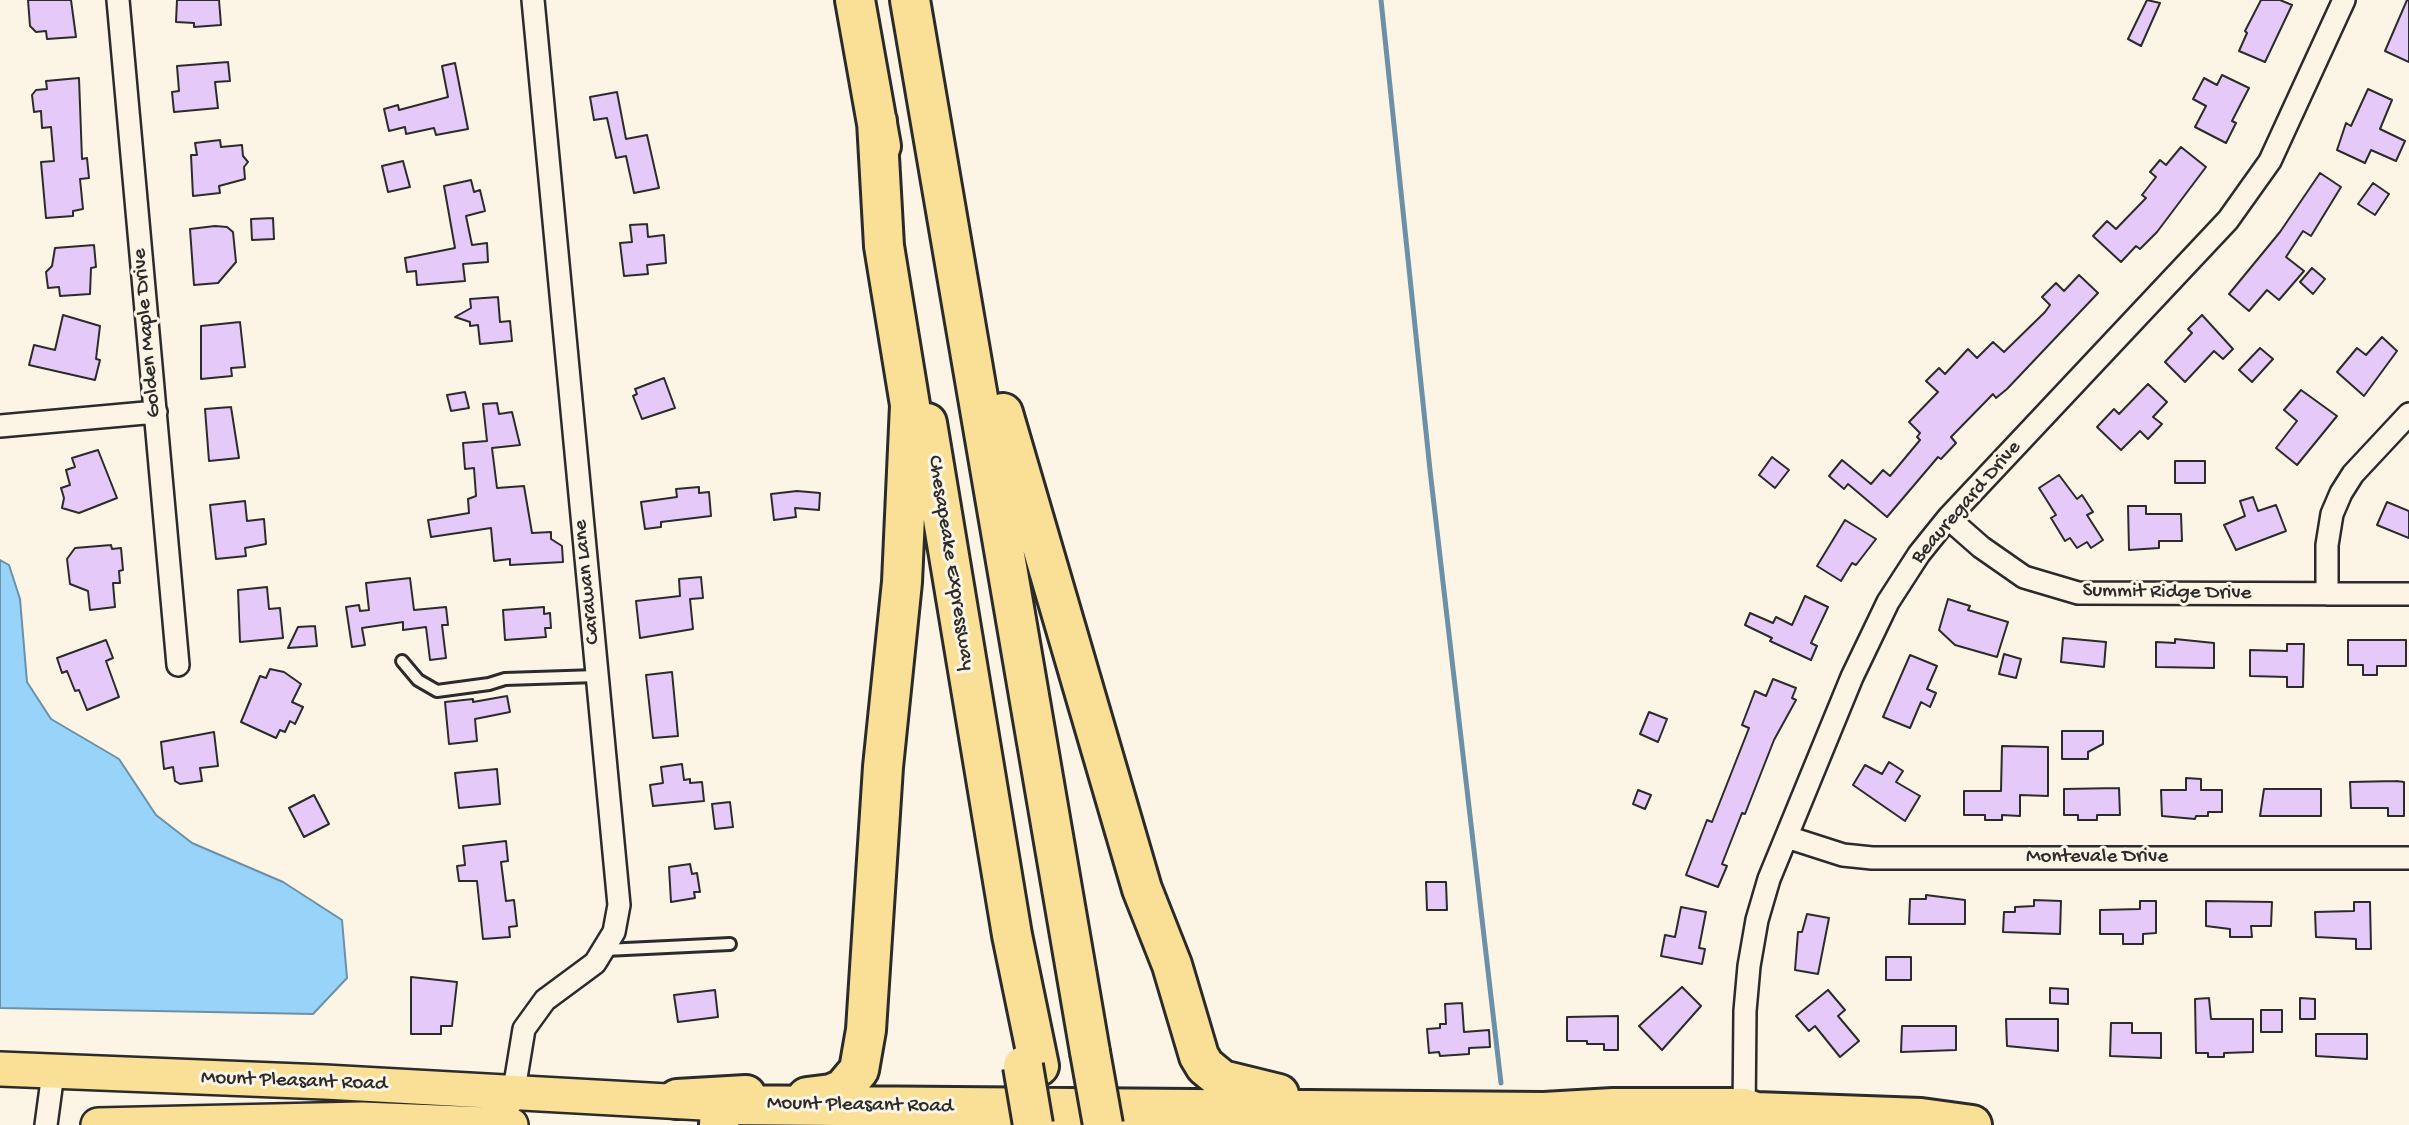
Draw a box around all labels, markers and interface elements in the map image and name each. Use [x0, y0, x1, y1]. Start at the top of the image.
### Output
street label: Golden Maple Drive [128, 247, 168, 419]
street label: Beauregard Drive [1906, 436, 2028, 570]
street label: Chesapeake Expressway [921, 454, 979, 672]
street label: Carawan Lane [569, 518, 607, 646]
street label: Summit Ridge Drive [2082, 579, 2252, 607]
street label: Montevale Drive [2026, 845, 2168, 871]
street label: Mount Pleasant Road [200, 1066, 388, 1098]
street label: Mount Pleasant Road [767, 1092, 953, 1120]

